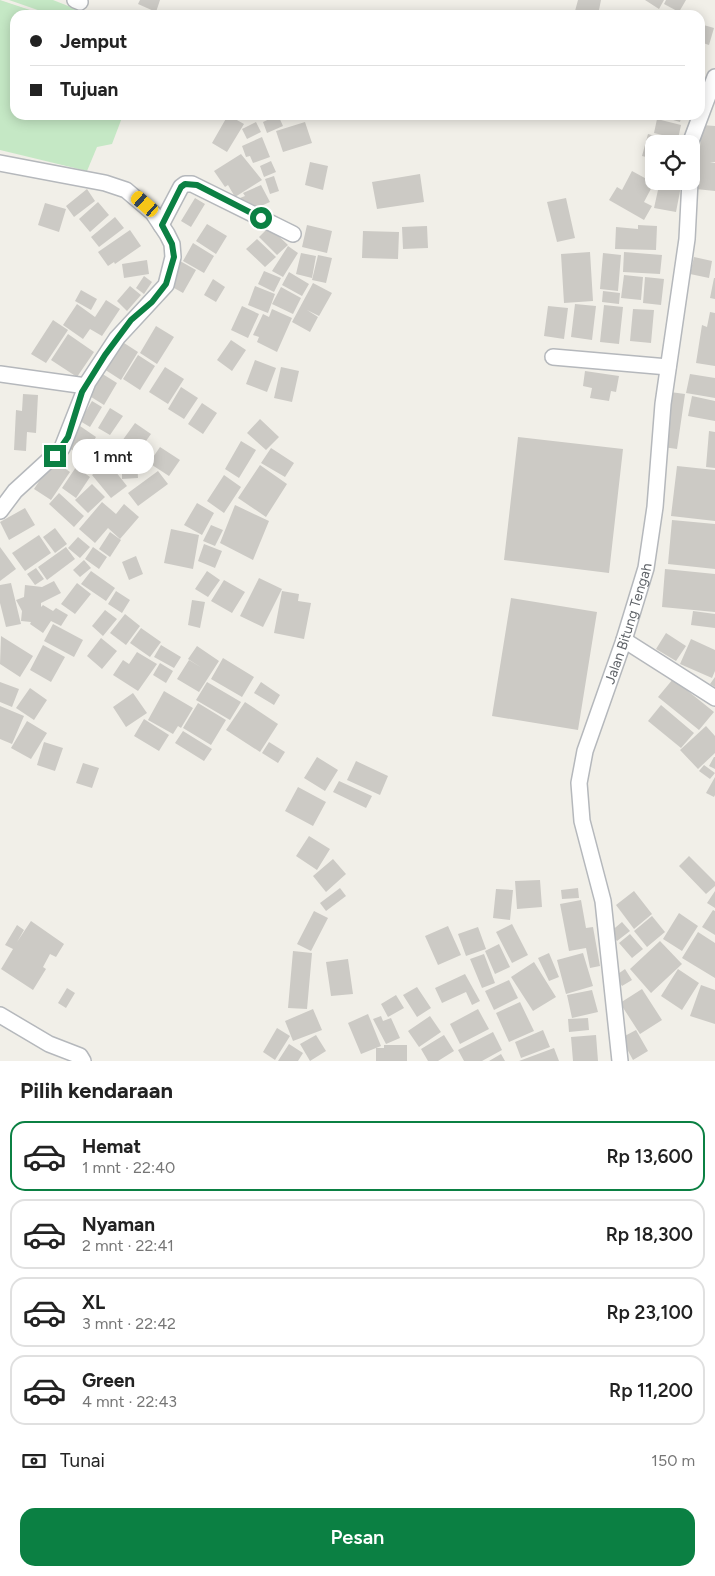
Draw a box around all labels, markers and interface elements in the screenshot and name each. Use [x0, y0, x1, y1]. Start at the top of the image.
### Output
text: Jemput [60, 30, 127, 53]
text: Tujuan [60, 78, 118, 101]
map controls [645, 135, 700, 190]
button: locate [645, 135, 700, 190]
car [128, 188, 161, 220]
route start [250, 207, 272, 229]
callout: 1 mnt [72, 438, 155, 474]
route end [44, 445, 66, 467]
text: 1 mnt [93, 447, 133, 466]
street label: Jalan Bitung Tengah [601, 562, 655, 686]
text: Pilih kendaraan [20, 1077, 173, 1104]
icon: car [22, 1134, 67, 1179]
text: Hemat [82, 1135, 141, 1158]
text: Rp 13,600 [606, 1145, 693, 1168]
text: 1 mnt · 22:40 [82, 1158, 175, 1177]
icon: car [22, 1212, 67, 1257]
text: Nyaman [82, 1213, 155, 1236]
text: Rp 18,300 [606, 1223, 693, 1246]
text: 2 mnt · 22:41 [82, 1236, 174, 1255]
icon: car [22, 1290, 67, 1335]
text: XL [82, 1291, 105, 1314]
text: Rp 23,100 [607, 1301, 693, 1324]
text: 3 mnt · 22:42 [82, 1314, 176, 1333]
icon: car [22, 1368, 67, 1413]
text: Green [82, 1369, 135, 1392]
text: Rp 11,200 [609, 1379, 693, 1402]
text: 4 mnt · 22:43 [82, 1392, 177, 1411]
icon: cash [20, 1447, 48, 1475]
text: Tunai [60, 1449, 105, 1472]
text: 150 m [651, 1451, 695, 1470]
button: Pesan [20, 1508, 695, 1566]

